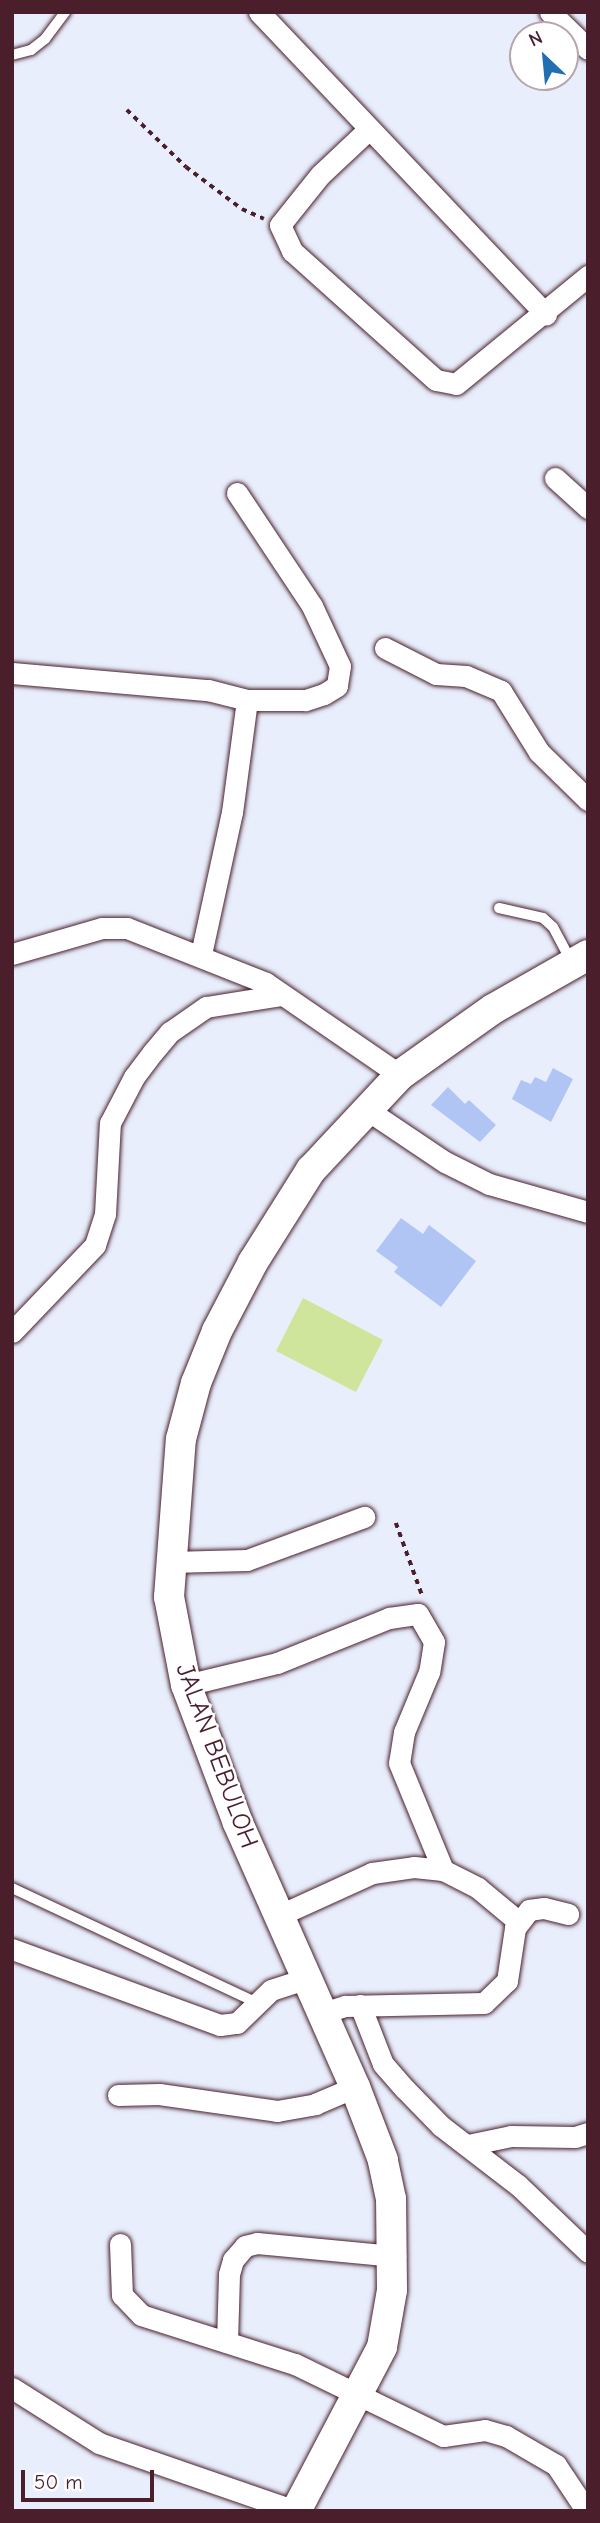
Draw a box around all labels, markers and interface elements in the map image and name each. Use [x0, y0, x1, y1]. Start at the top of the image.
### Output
north arrow [509, 21, 579, 91]
text: N [525, 26, 546, 52]
street label: JALAN BEBULOH [168, 1659, 264, 1853]
scale bar [24, 2456, 158, 2500]
text: 50 m [34, 2470, 83, 2494]

